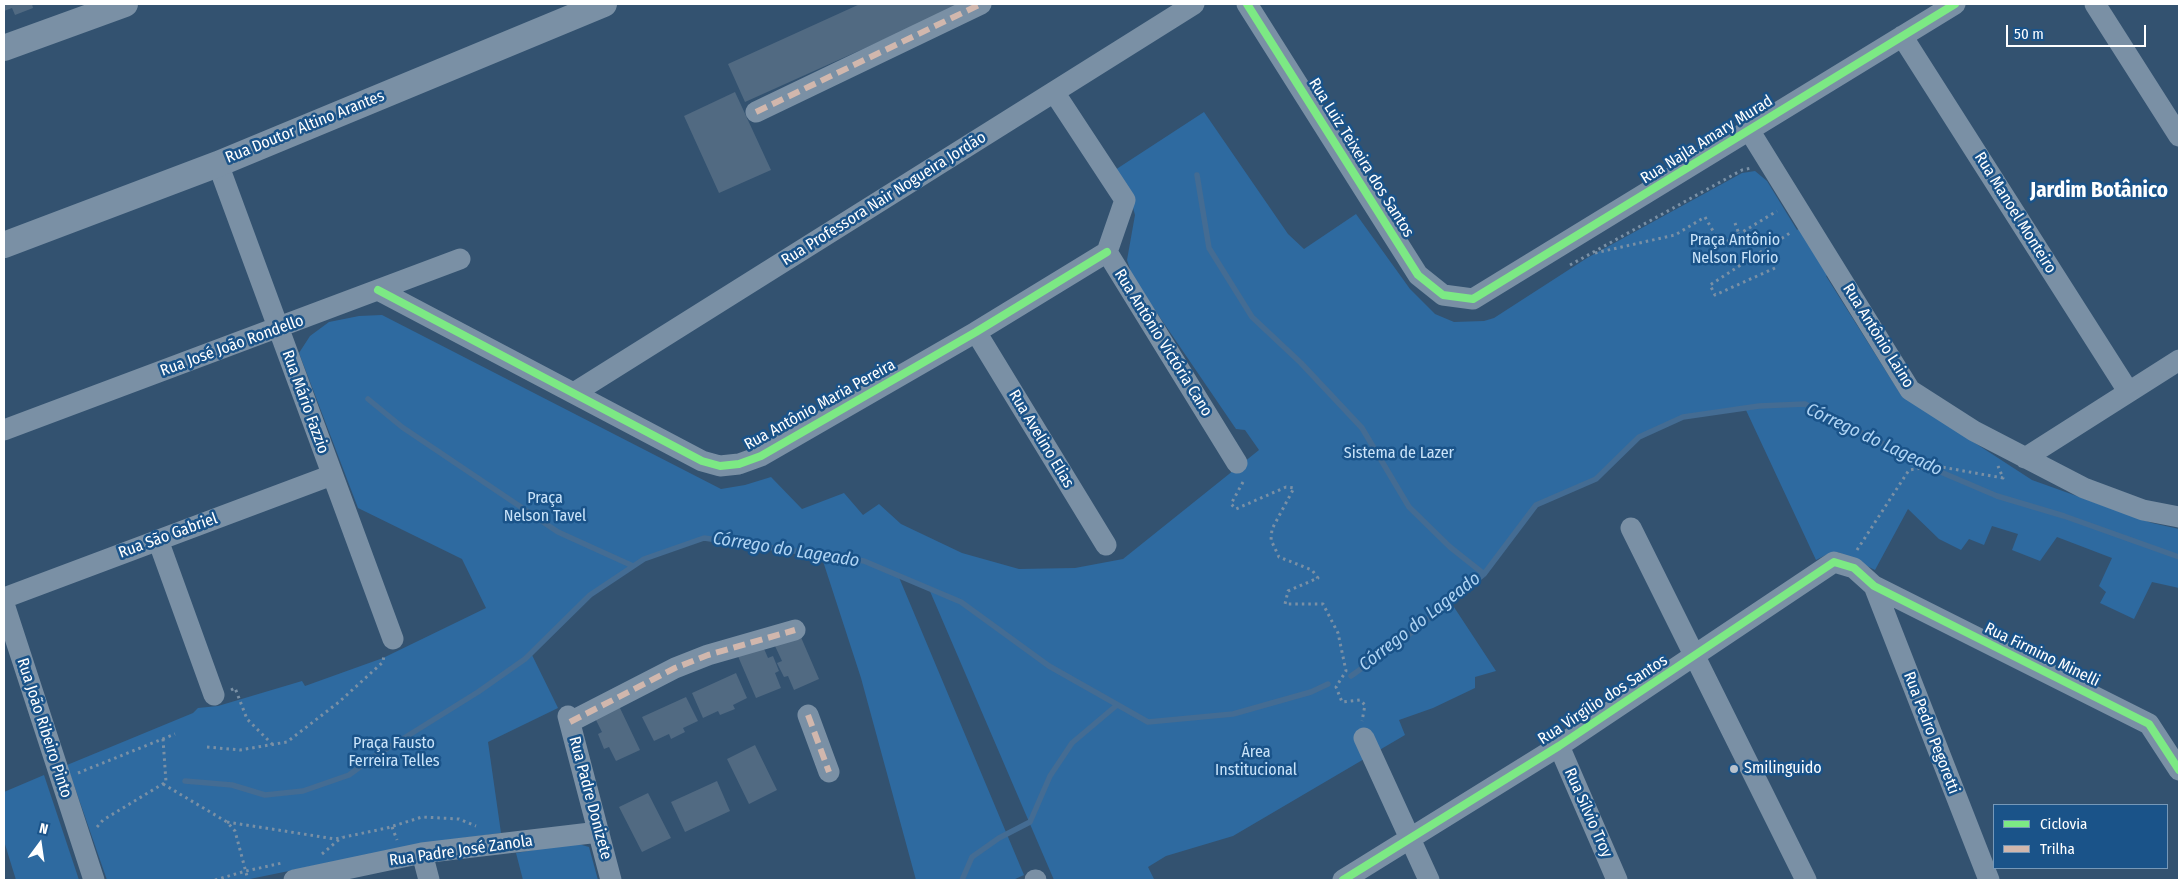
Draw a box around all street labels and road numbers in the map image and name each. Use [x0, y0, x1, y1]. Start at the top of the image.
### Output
street label: Rua Luiz Teixeira dos Santos [1304, 75, 1418, 241]
street label: Rua Doutor Altino Arantes [223, 86, 387, 168]
street label: Rua Najla Amary Murad [1637, 92, 1777, 188]
street label: Rua Professora Nair Nogueira Jordão [778, 128, 990, 270]
street label: Rua Manoel Monteiro [1970, 149, 2060, 277]
street label: Rua Antônio Victória Cano [1110, 266, 1216, 420]
street label: Rua Antônio Laino [1838, 280, 1918, 392]
street label: Rua José João Rondello [158, 311, 306, 381]
street label: Rua Mário Fazzio [277, 348, 333, 456]
street label: Rua Antônio Maria Pereira [741, 355, 899, 455]
street label: Rua Avelino Elias [1004, 386, 1078, 492]
street label: Rua São Gabriel [116, 509, 220, 563]
street label: Rua Firmino Minelli [1981, 619, 2103, 691]
street label: Rua Virgílio dos Santos [1535, 651, 1671, 749]
street label: Rua João Ribeiro Pinto [12, 656, 76, 800]
street label: Rua Pedro Pegoretti [1899, 669, 1963, 797]
street label: Rua Padre Donizete [564, 734, 616, 862]
street label: Rua Sílvio Troy [1560, 765, 1616, 861]
street label: Rua Padre José Zanola [388, 831, 534, 871]

